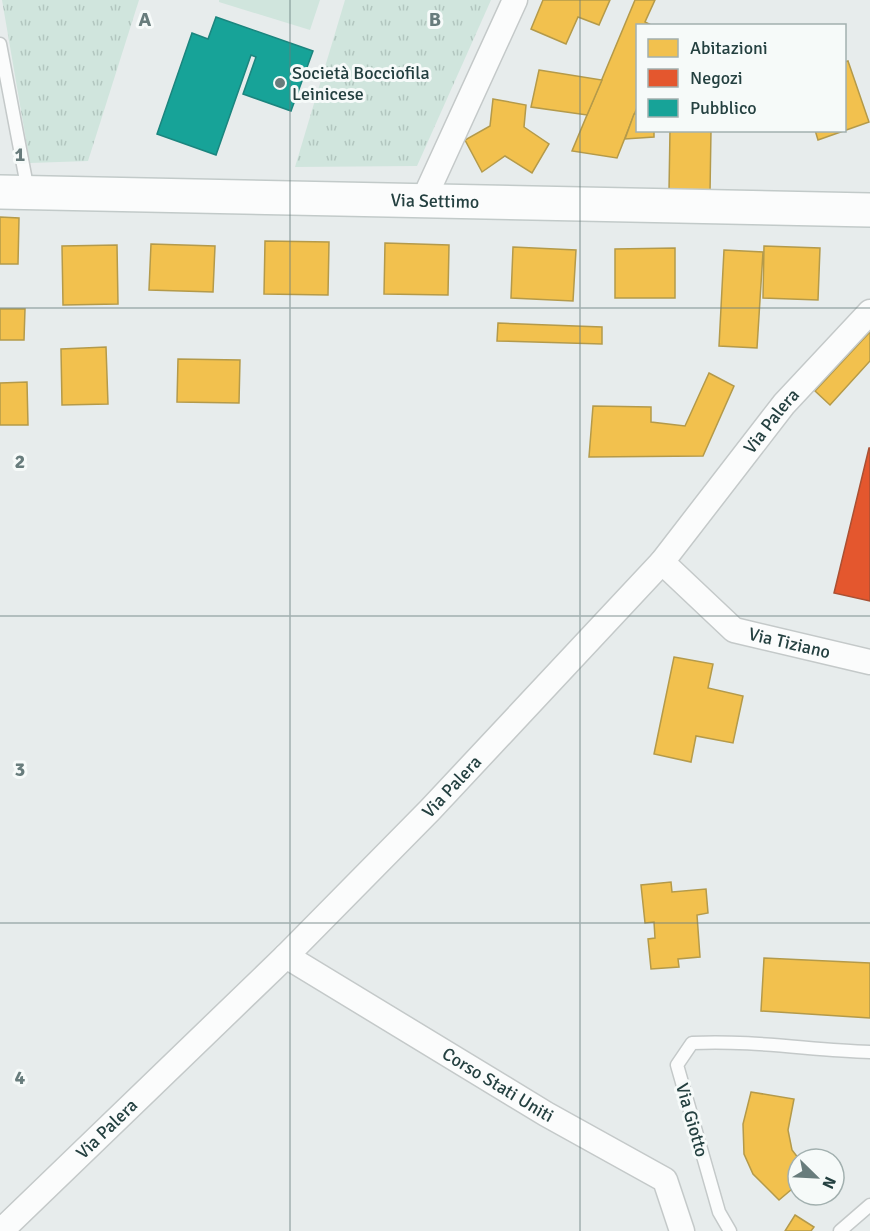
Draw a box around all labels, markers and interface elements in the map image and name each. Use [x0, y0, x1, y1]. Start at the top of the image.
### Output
text: A [139, 7, 152, 32]
text: B [429, 7, 441, 32]
legend [636, 24, 846, 132]
text: Abitazioni [690, 37, 768, 59]
place label: Società Bocciofila Leinicese [292, 62, 430, 105]
text: Negozi [690, 67, 743, 89]
marker: Società Bocciofila Leinicese [273, 76, 287, 90]
text: Pubblico [690, 97, 757, 119]
text: 1 [15, 142, 26, 167]
street label: Via Settimo [390, 189, 480, 213]
street label: Via Palera [739, 384, 804, 458]
text: 2 [15, 449, 25, 474]
street label: Via Tiziano [746, 623, 833, 663]
street label: Via Palera [418, 751, 486, 822]
text: 3 [15, 757, 25, 782]
street label: Corso Stati Uniti [438, 1043, 557, 1127]
text: 4 [15, 1065, 26, 1090]
street label: Via Giotto [671, 1081, 713, 1159]
street label: Via Palera [71, 1094, 142, 1164]
north arrow [786, 1147, 846, 1207]
text: N [817, 1174, 840, 1192]

